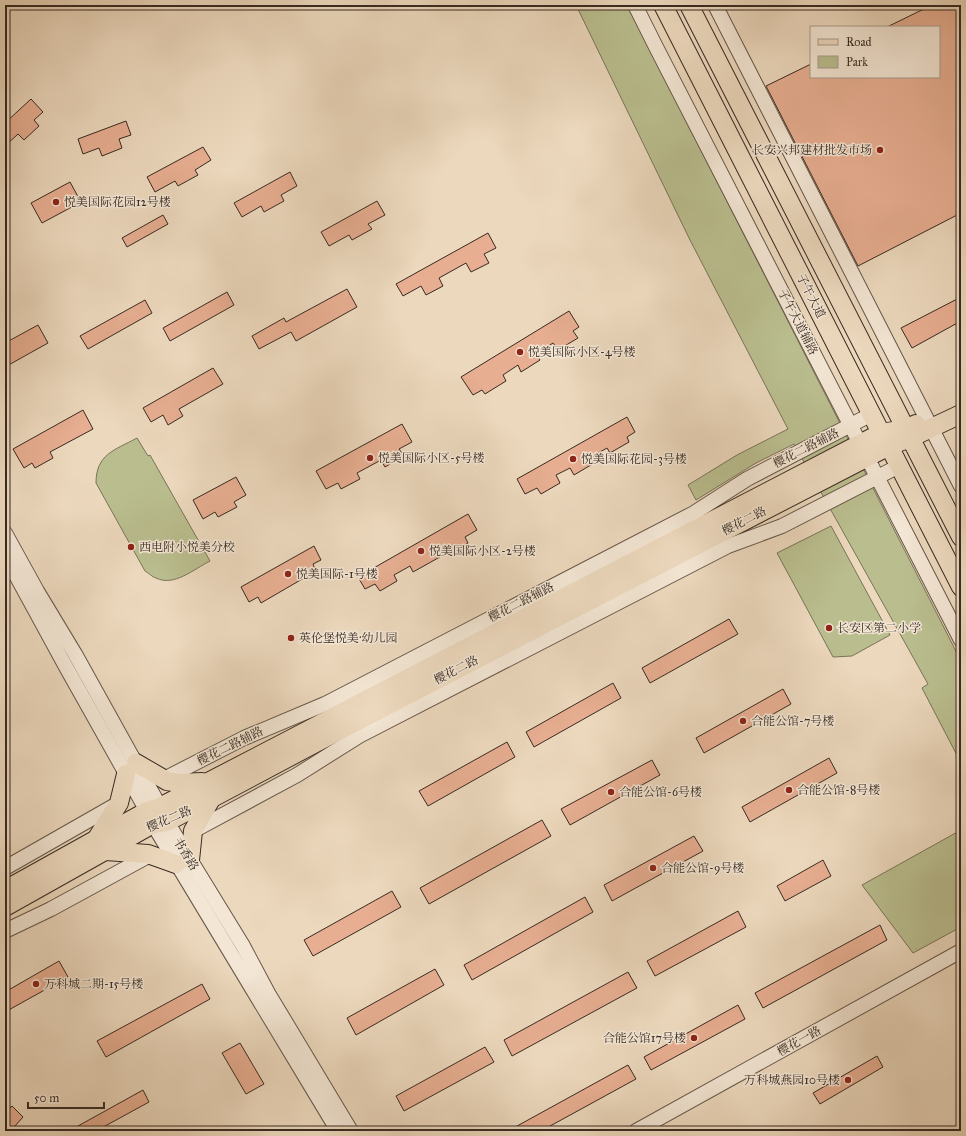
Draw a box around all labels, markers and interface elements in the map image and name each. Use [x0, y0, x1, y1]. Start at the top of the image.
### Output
legend [810, 26, 940, 78]
text: Road [846, 35, 872, 49]
text: Park [846, 55, 868, 69]
place label: 长安兴邦建材批发市场 [752, 143, 872, 157]
marker: 长安兴邦建材批发市场 [875, 145, 885, 155]
place label: 悦美国际花园12号楼 [64, 195, 171, 209]
marker: 悦美国际花园12号楼 [51, 197, 61, 207]
street label: 子午大道 [794, 271, 828, 321]
street label: 子午大道辅路 [775, 287, 821, 357]
place label: 悦美国际小区-4号楼 [528, 345, 636, 359]
marker: 悦美国际小区-4号楼 [515, 347, 525, 357]
street label: 樱花二路辅路 [771, 425, 841, 471]
place label: 悦美国际小区-5号楼 [378, 451, 485, 465]
place label: 悦美国际花园-3号楼 [581, 452, 687, 466]
marker: 悦美国际小区-5号楼 [365, 453, 375, 463]
marker: 悦美国际花园-3号楼 [568, 454, 578, 464]
street label: 樱花二路 [719, 504, 769, 538]
place label: 西电附小悦美分校 [139, 540, 235, 554]
marker: 西电附小悦美分校 [126, 542, 136, 552]
place label: 悦美国际小区-2号楼 [429, 544, 536, 558]
marker: 悦美国际小区-2号楼 [416, 546, 426, 556]
place label: 悦美国际-1号楼 [296, 567, 378, 581]
marker: 悦美国际-1号楼 [283, 569, 293, 579]
street label: 樱花二路辅路 [486, 579, 556, 625]
place label: 长安区第二小学 [837, 621, 921, 635]
marker: 长安区第二小学 [824, 623, 834, 633]
place label: 英伦堡悦美·幼儿园 [299, 631, 398, 645]
marker: 英伦堡悦美·幼儿园 [286, 633, 296, 643]
street label: 樱花二路 [431, 653, 481, 687]
place label: 合能公馆-7号楼 [751, 714, 834, 728]
marker: 合能公馆-7号楼 [738, 716, 748, 726]
street label: 樱花二路辅路 [195, 724, 265, 768]
place label: 合能公馆-8号楼 [797, 783, 880, 797]
place label: 合能公馆-6号楼 [619, 785, 702, 799]
marker: 合能公馆-8号楼 [784, 785, 794, 795]
marker: 合能公馆-6号楼 [606, 787, 616, 797]
street label: 樱花二路 [144, 803, 194, 835]
street label: 书香路 [171, 835, 201, 873]
place label: 合能公馆-9号楼 [661, 861, 744, 875]
marker: 合能公馆-9号楼 [648, 863, 658, 873]
place label: 万科城二期-15号楼 [44, 977, 143, 991]
marker: 万科城二期-15号楼 [31, 979, 41, 989]
street label: 樱花一路 [775, 1023, 823, 1059]
place label: 合能公馆17号楼 [603, 1031, 686, 1045]
marker: 合能公馆17号楼 [689, 1033, 699, 1043]
place label: 万科城燕园10号楼 [744, 1073, 840, 1087]
marker: 万科城燕园10号楼 [843, 1075, 853, 1085]
scale bar [28, 1084, 104, 1110]
text: 50 m [34, 1091, 59, 1105]

